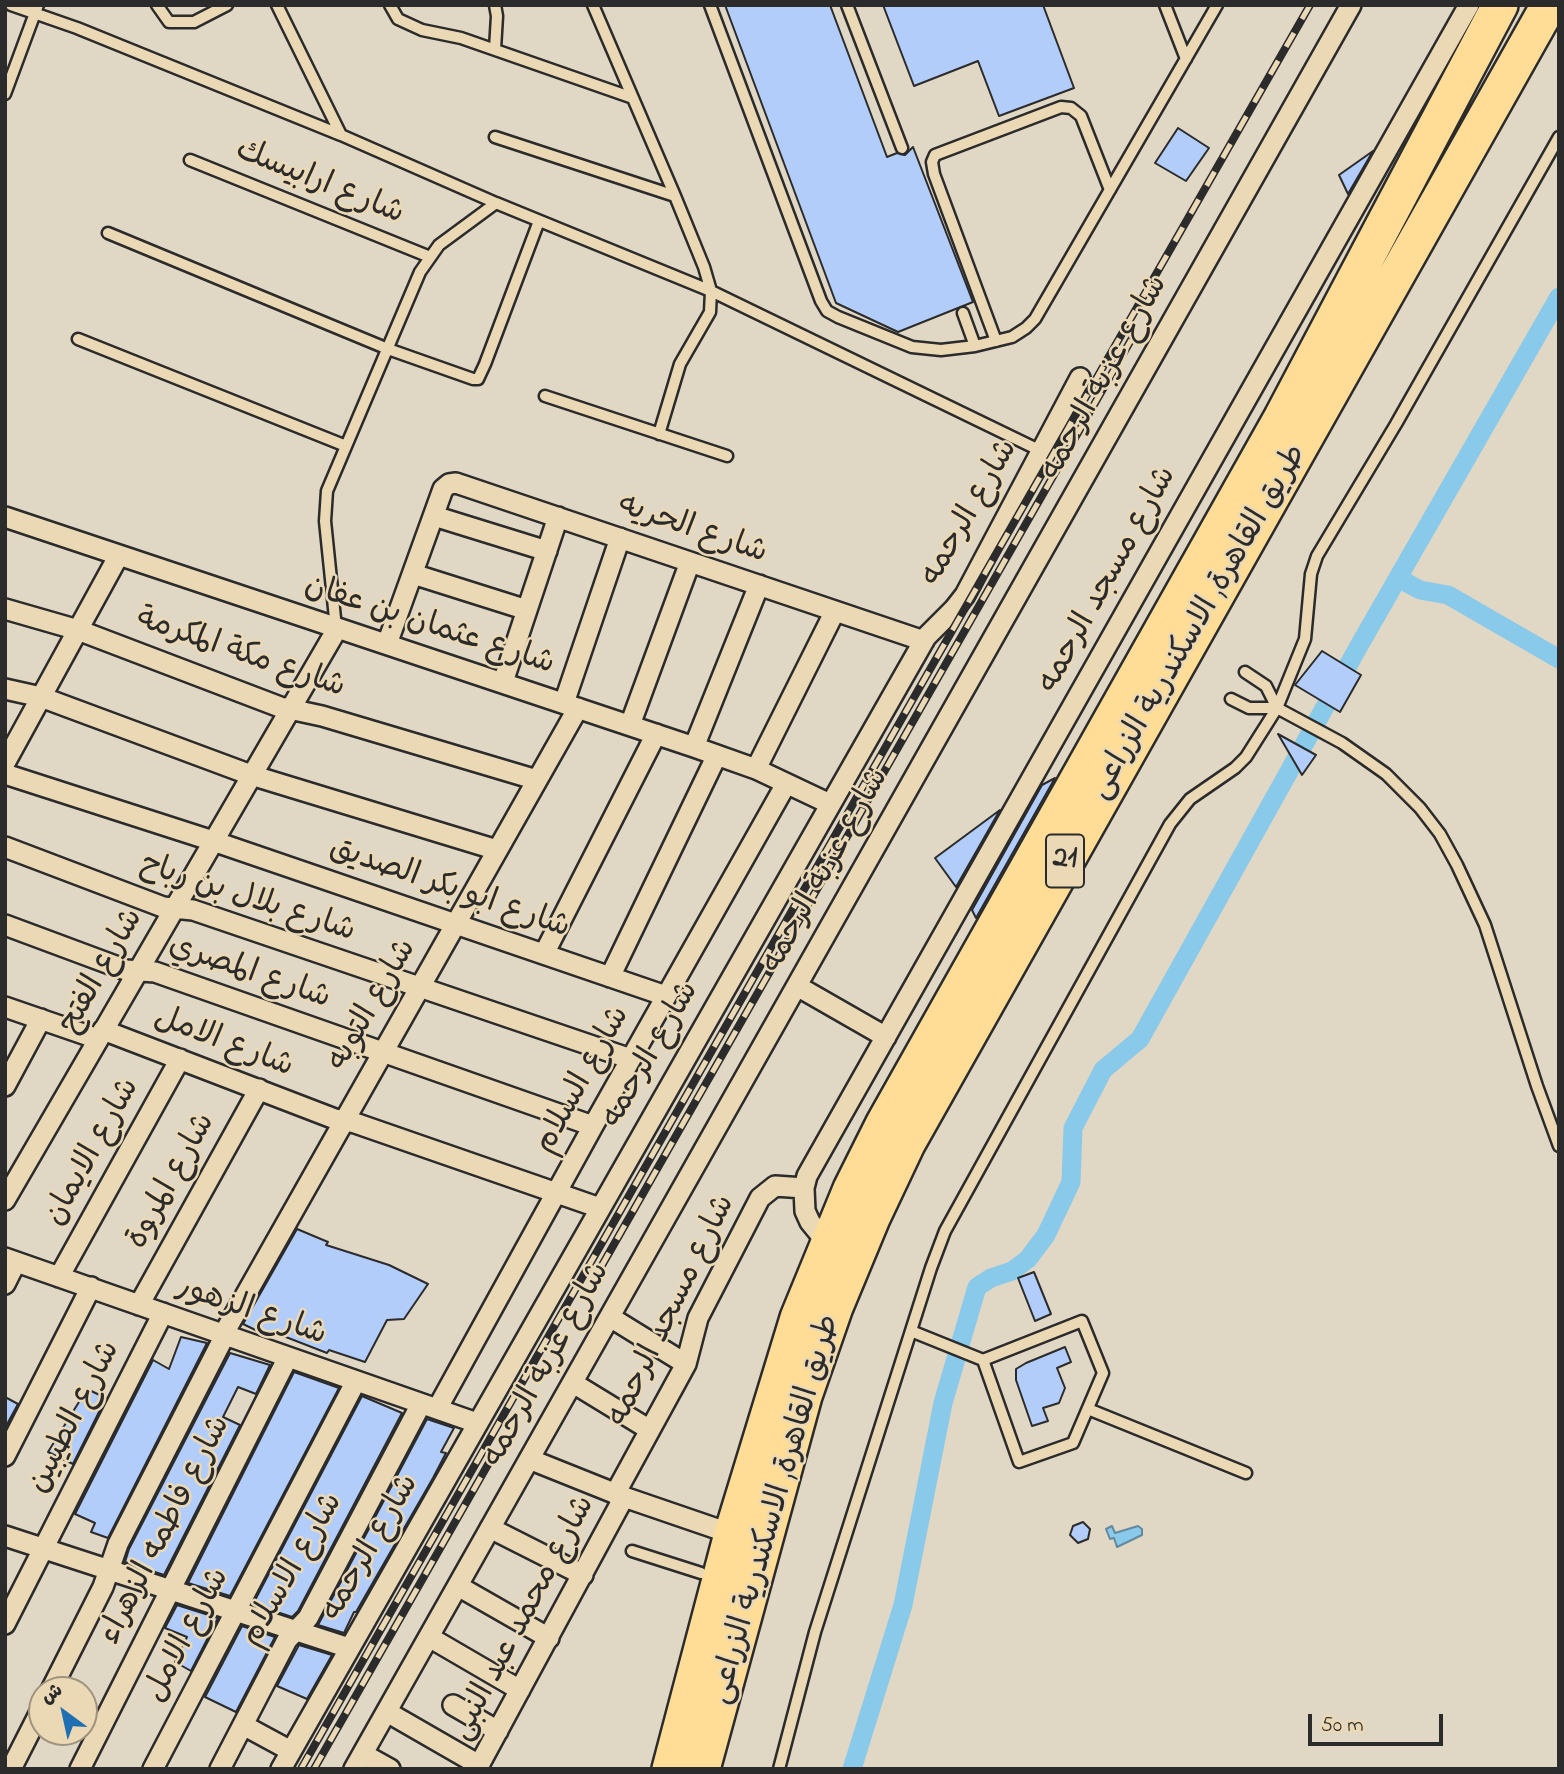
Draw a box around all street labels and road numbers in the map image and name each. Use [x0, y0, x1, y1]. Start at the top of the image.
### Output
street label: شارع ارابيسك [229, 133, 409, 235]
street label: شارع عزبة الرحمه [1034, 269, 1178, 489]
street label: شارع الرحمه [914, 434, 1028, 594]
street label: طريق القاهرة, الاسكندرية الزراعى [1083, 439, 1317, 807]
street label: شارع مسجد الرحمه [1031, 461, 1187, 701]
street label: شارع الحريه [612, 488, 772, 574]
street label: شارع عثمان بن عفان [299, 568, 559, 686]
street label: شارع مكة المكرمة [130, 601, 350, 709]
street label: شارع عزبة الرحمه [755, 762, 899, 982]
street label: شارع ابو بكر الصديق [324, 831, 574, 949]
road number: 21 [1046, 834, 1084, 888]
street label: شارع بلال بن رباح [134, 847, 360, 953]
street label: شارع الفتح [52, 903, 154, 1041]
street label: شارع المصري [163, 928, 335, 1020]
street label: شارع التوبه [321, 933, 427, 1079]
street label: شارع الرحمه [595, 976, 709, 1136]
street label: شارع الامل [148, 1000, 298, 1088]
street label: شارع السلام [528, 1000, 640, 1162]
street label: شارع الايمان [38, 1073, 150, 1233]
street label: شارع المروة [120, 1107, 226, 1257]
street label: شارع مسجد الرحمه [600, 1190, 746, 1434]
street label: شارع عزبة الرحمه [476, 1256, 620, 1476]
street label: شارع الزهور [171, 1269, 331, 1357]
street label: طريق القاهرة, الاسكندرية الزراعى [703, 1311, 851, 1709]
street label: شارع الطيبين [21, 1335, 131, 1501]
street label: شارع فاطمه الزهراء [93, 1410, 241, 1652]
street label: شارع الرحمه [315, 1469, 429, 1629]
street label: شارع الاسلام [234, 1487, 354, 1655]
street label: شارع محمد عبد النبى [444, 1490, 606, 1748]
street label: شارع الامل [138, 1562, 240, 1710]

